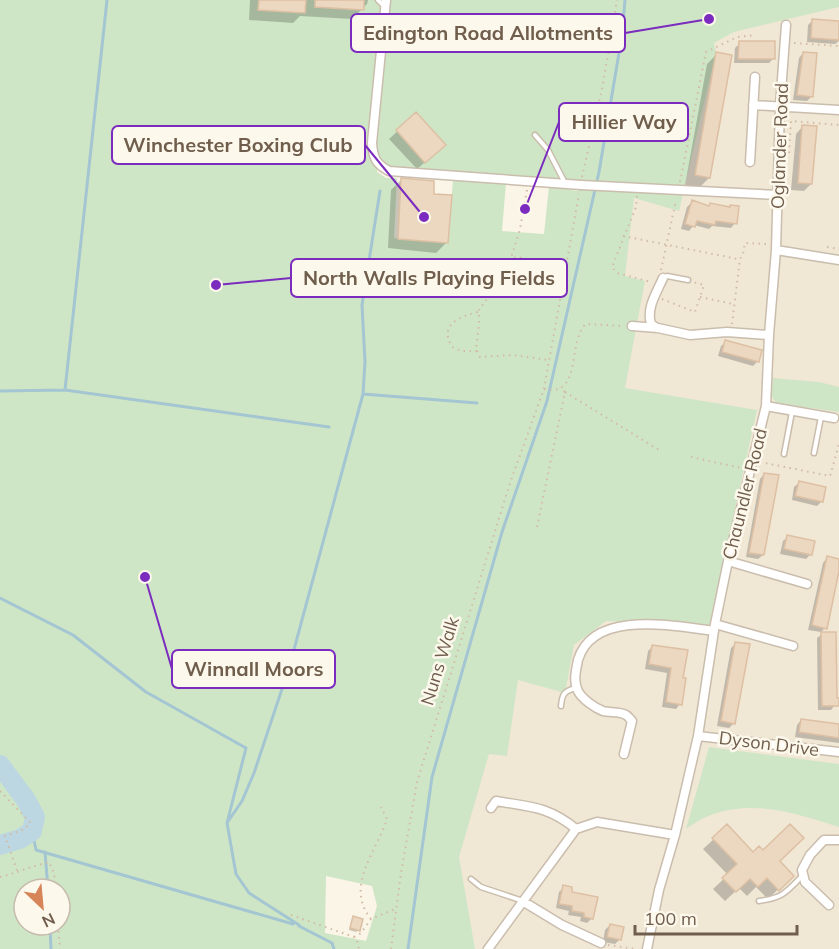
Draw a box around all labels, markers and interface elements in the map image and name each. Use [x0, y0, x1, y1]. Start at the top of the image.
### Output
callout: Edington Road Allotments [351, 14, 625, 52]
text: Edington Road Allotments [363, 20, 613, 45]
street label: Oglander Road [766, 82, 793, 210]
callout: Hillier Way [559, 103, 688, 141]
text: Hillier Way [571, 109, 677, 134]
callout: Winchester Boxing Club [112, 126, 365, 164]
text: Winchester Boxing Club [123, 132, 353, 157]
callout: North Walls Playing Fields [291, 259, 567, 297]
text: North Walls Playing Fields [303, 265, 555, 290]
street label: Chaundler Road [717, 426, 772, 562]
street label: Nuns Walk [415, 613, 464, 708]
callout: Winnall Moors [172, 650, 335, 688]
text: Winnall Moors [185, 656, 323, 681]
street label: Dyson Drive [718, 726, 820, 761]
north arrow [12, 877, 72, 937]
scale bar [635, 898, 797, 936]
text: 100 m [644, 907, 697, 930]
text: N [39, 909, 58, 932]

